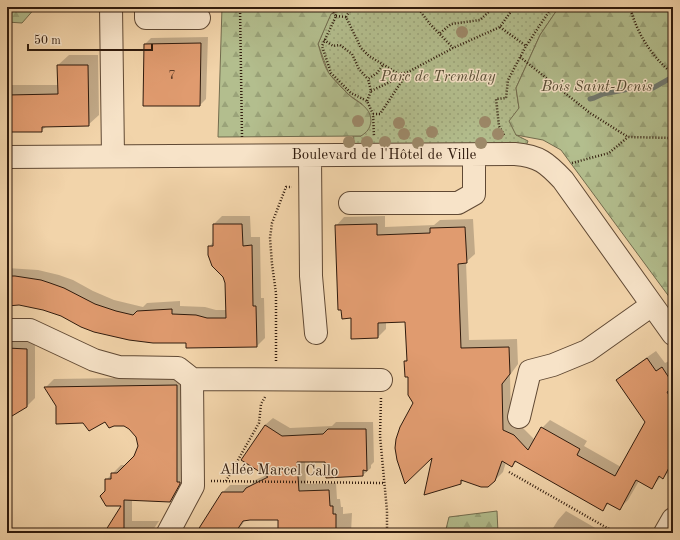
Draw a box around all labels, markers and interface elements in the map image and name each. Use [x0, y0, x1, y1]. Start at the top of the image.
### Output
scale bar [28, 26, 152, 52]
text: 50 m [34, 34, 61, 47]
house number: 7 [168, 69, 176, 82]
park label: Parc de Tremblay [380, 70, 496, 85]
park label: Bois Saint-Denis [540, 80, 653, 95]
street label: Boulevard de l'Hôtel de Ville [292, 148, 477, 163]
street label: Allée Marcel Callo [220, 462, 338, 480]

